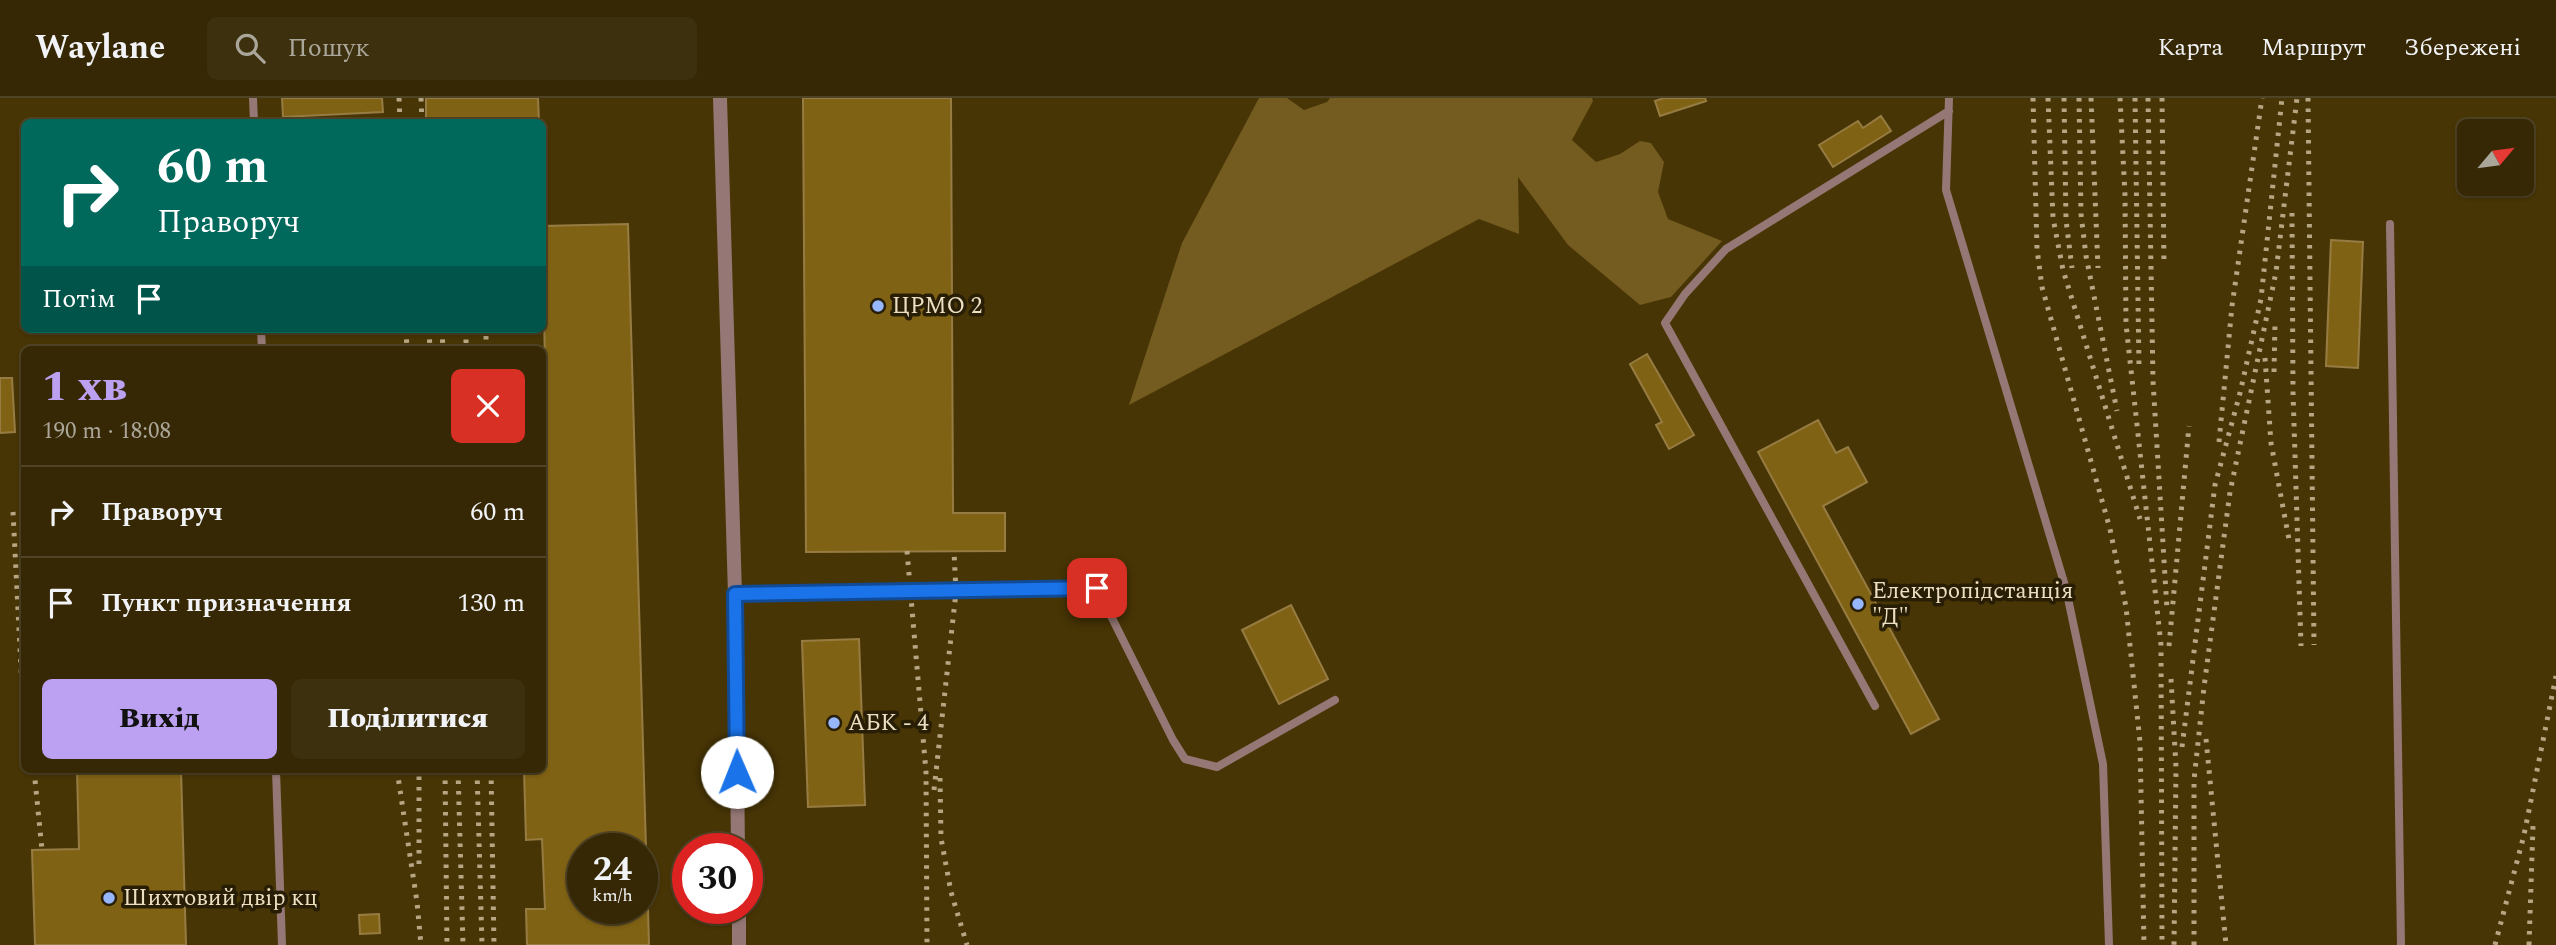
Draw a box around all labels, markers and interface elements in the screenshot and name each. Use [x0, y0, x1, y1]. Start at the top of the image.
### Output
search box [207, 17, 697, 80]
text: Waylane [35, 23, 165, 73]
text: Пошук [287, 28, 370, 68]
icon: search [231, 29, 269, 67]
text: Карта [2158, 30, 2223, 66]
text: Маршрут [2261, 30, 2366, 66]
text: Збережені [2404, 30, 2521, 66]
north arrow [2457, 119, 2534, 196]
map controls [2457, 119, 2534, 196]
text: 60 m [157, 130, 268, 205]
icon: right [42, 147, 133, 238]
text: Праворуч [157, 198, 300, 247]
text: Потім [42, 279, 116, 319]
icon: arrive [130, 280, 168, 318]
place label: ЦРМО 2 [892, 289, 982, 324]
marker: ЦРМО 2 [870, 298, 886, 314]
text: 1 хв [42, 356, 127, 419]
button: close [451, 369, 525, 443]
text: 190 m · 18:08 [42, 414, 171, 449]
text: Праворуч [101, 492, 223, 532]
text: 60 m [470, 492, 525, 532]
icon: right [42, 493, 80, 531]
pin [1067, 558, 1127, 618]
icon: arrive [1078, 569, 1116, 607]
place label: Електропідстанція "Д" [1872, 574, 2073, 635]
text: Пункт призначення [101, 583, 352, 623]
text: 130 m [457, 583, 525, 623]
icon: arrive [42, 584, 80, 622]
marker: Електропідстанція "Д" [1850, 596, 1866, 612]
button: Вихід [42, 679, 277, 759]
button: Поділитися [291, 679, 525, 759]
place label: АБК - 4 [848, 706, 929, 741]
marker: АБК - 4 [826, 715, 842, 731]
position arrow [700, 735, 774, 809]
speed limit sign: 30 [672, 833, 763, 924]
text: 24 [593, 843, 632, 896]
place label: Шихтовий двір кц [123, 881, 318, 916]
text: km/h [592, 882, 633, 909]
marker: Шихтовий двір кц [101, 890, 117, 906]

